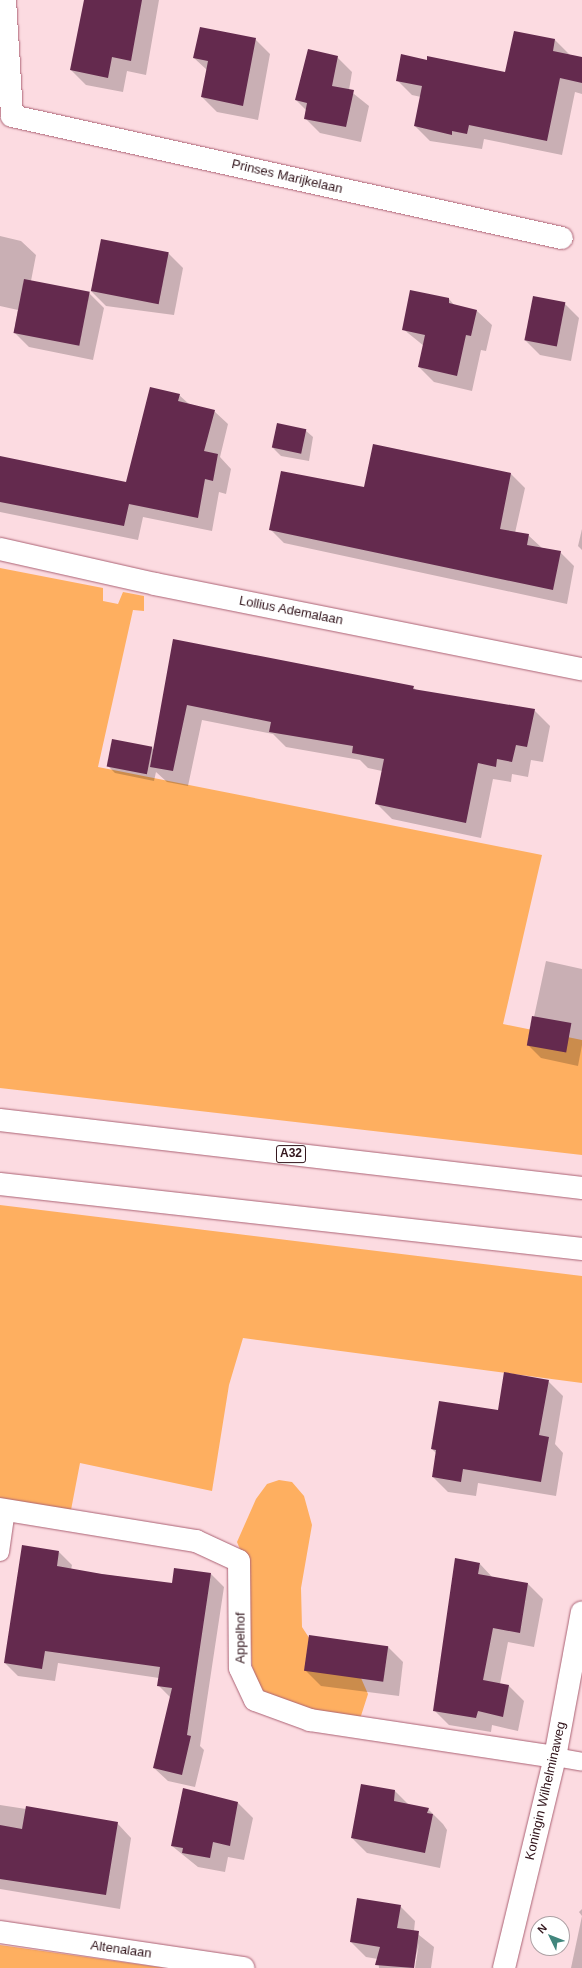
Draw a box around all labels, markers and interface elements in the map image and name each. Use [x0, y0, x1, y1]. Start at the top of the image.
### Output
street label: Prinses Marijkelaan [230, 157, 344, 197]
street label: Lollius Ademalaan [237, 593, 345, 629]
road number: A32 [275, 1144, 307, 1164]
street label: Appelhof [233, 1612, 249, 1664]
street label: Koningin Wilhelminaweg [522, 1720, 570, 1862]
north arrow [530, 1916, 570, 1956]
text: N [535, 1922, 549, 1936]
street label: Altenalaan [89, 1938, 153, 1962]

